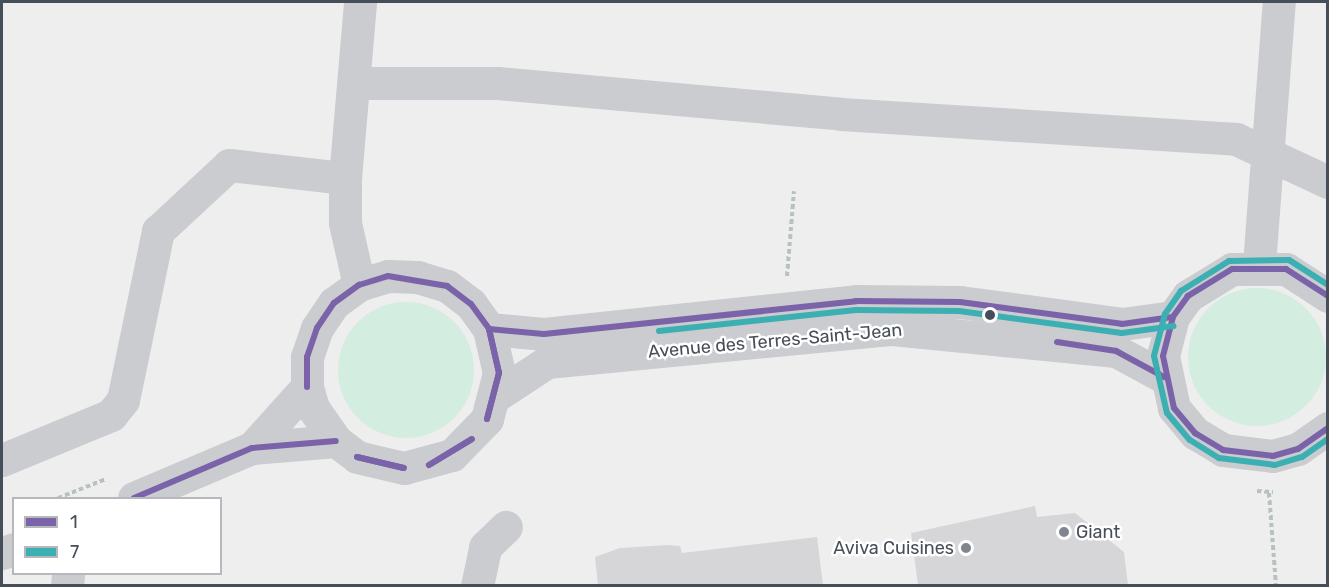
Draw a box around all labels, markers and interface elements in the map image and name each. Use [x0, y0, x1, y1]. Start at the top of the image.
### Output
unlabelled marker [984, 309, 996, 321]
street label: Avenue des Terres-Saint-Jean [647, 319, 903, 363]
legend [12, 497, 222, 575]
text: 1 [70, 511, 78, 533]
place label: Giant [1076, 521, 1120, 543]
marker: Giant [1057, 525, 1071, 539]
place label: Aviva Cuisines [833, 537, 954, 559]
text: 7 [70, 541, 79, 563]
marker: Aviva Cuisines [959, 541, 973, 555]

